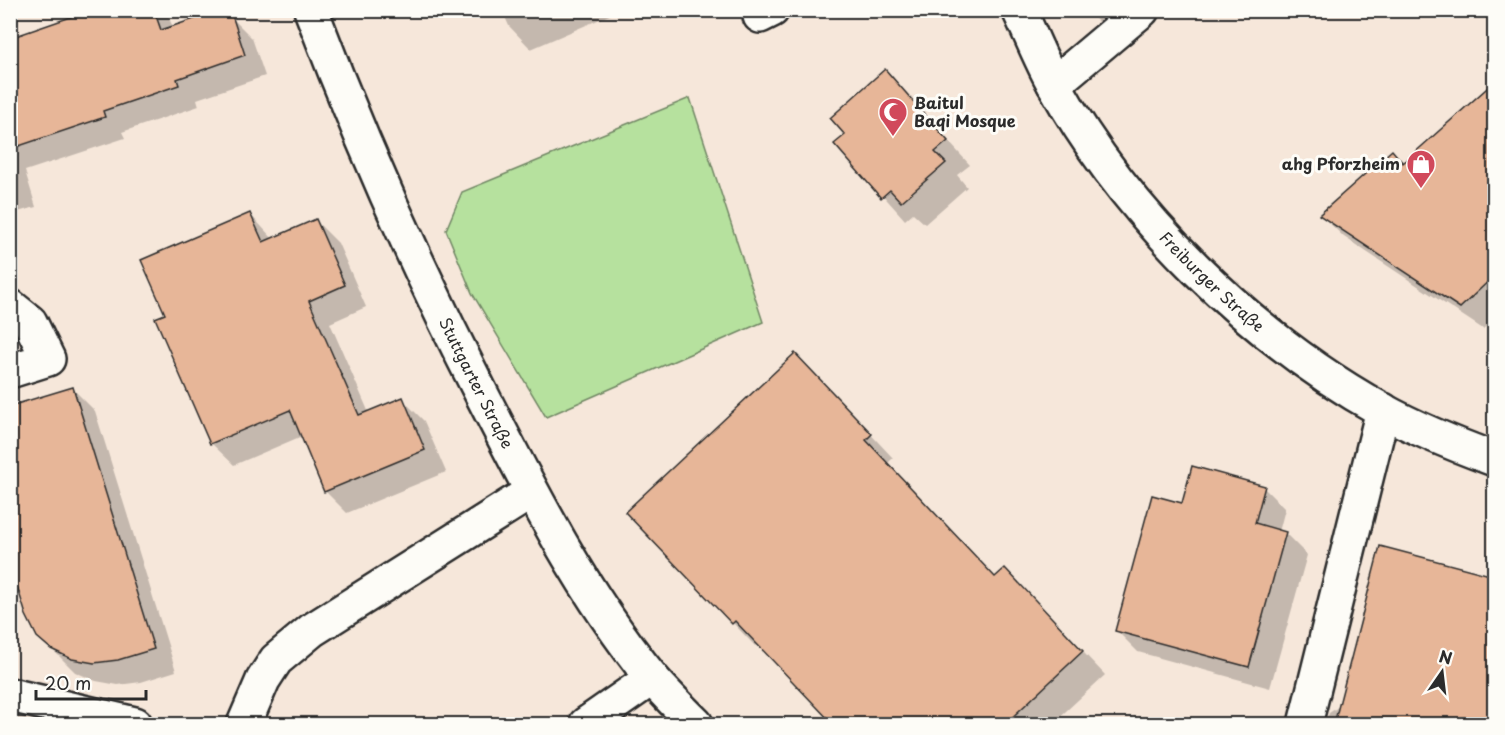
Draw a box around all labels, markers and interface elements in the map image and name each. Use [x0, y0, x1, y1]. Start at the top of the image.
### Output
place label: Baitul Baqi Mosque [914, 90, 1016, 132]
mosque icon: Baitul Baqi Mosque [877, 96, 909, 138]
shop icon: ahg Pforzheim [1405, 148, 1437, 190]
place label: ahg Pforzheim [1282, 151, 1400, 175]
street label: Freiburger Straße [1155, 225, 1270, 337]
street label: Stuttgarter Straße [434, 313, 520, 452]
north arrow [1412, 642, 1472, 702]
text: N [1437, 643, 1455, 670]
scale bar [36, 663, 146, 701]
text: 20 m [45, 669, 91, 696]

